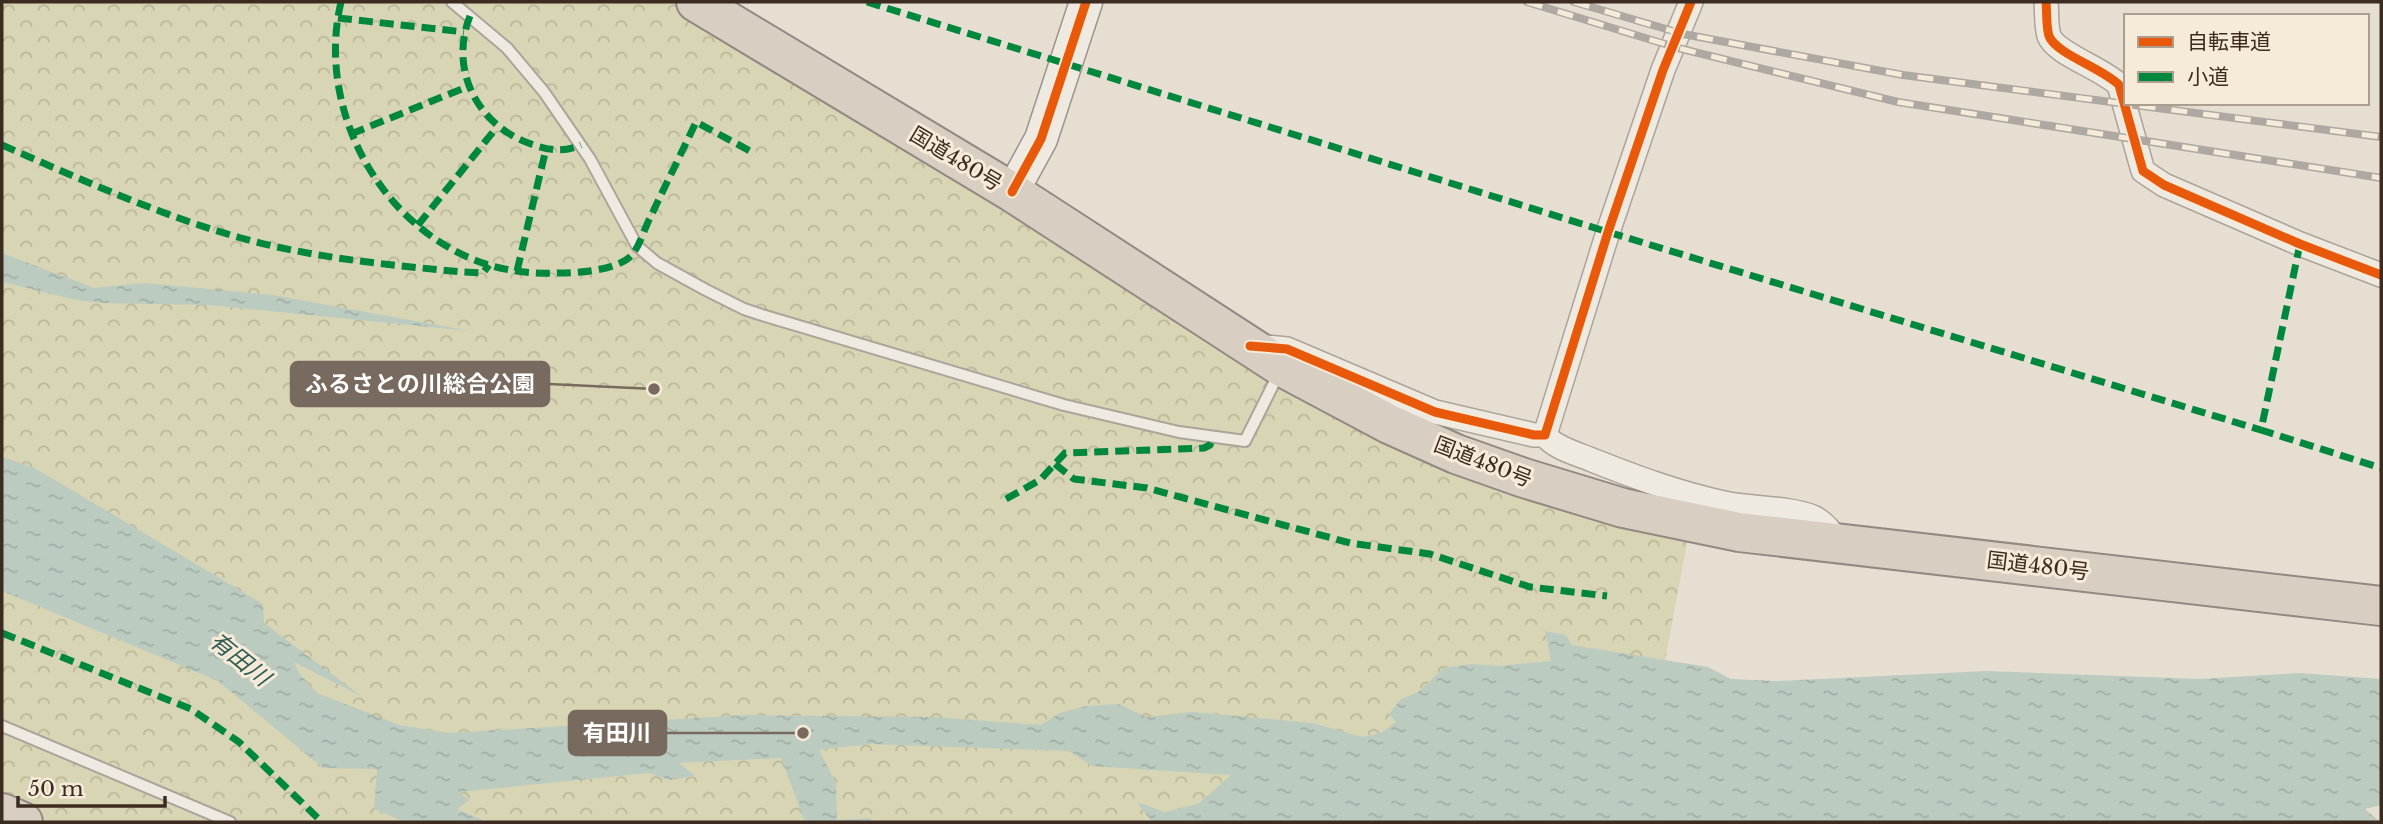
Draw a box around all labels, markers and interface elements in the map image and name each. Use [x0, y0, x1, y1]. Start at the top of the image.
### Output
legend [2124, 14, 2369, 105]
text: 自転車道 [2187, 29, 2271, 55]
text: 小道 [2187, 64, 2229, 90]
street label: 国道480号 [905, 121, 1007, 197]
callout: ふるさとの川総合公園 [291, 362, 549, 406]
text: ふるさとの川総合公園 [305, 370, 535, 398]
street label: 国道480号 [1430, 431, 1536, 493]
street label: 国道480号 [1985, 547, 2091, 585]
water label: 有田川 [204, 626, 278, 693]
callout: 有田川 [569, 711, 666, 755]
text: 有田川 [583, 719, 652, 747]
scale bar [18, 764, 164, 808]
text: 50 m [28, 776, 84, 802]

